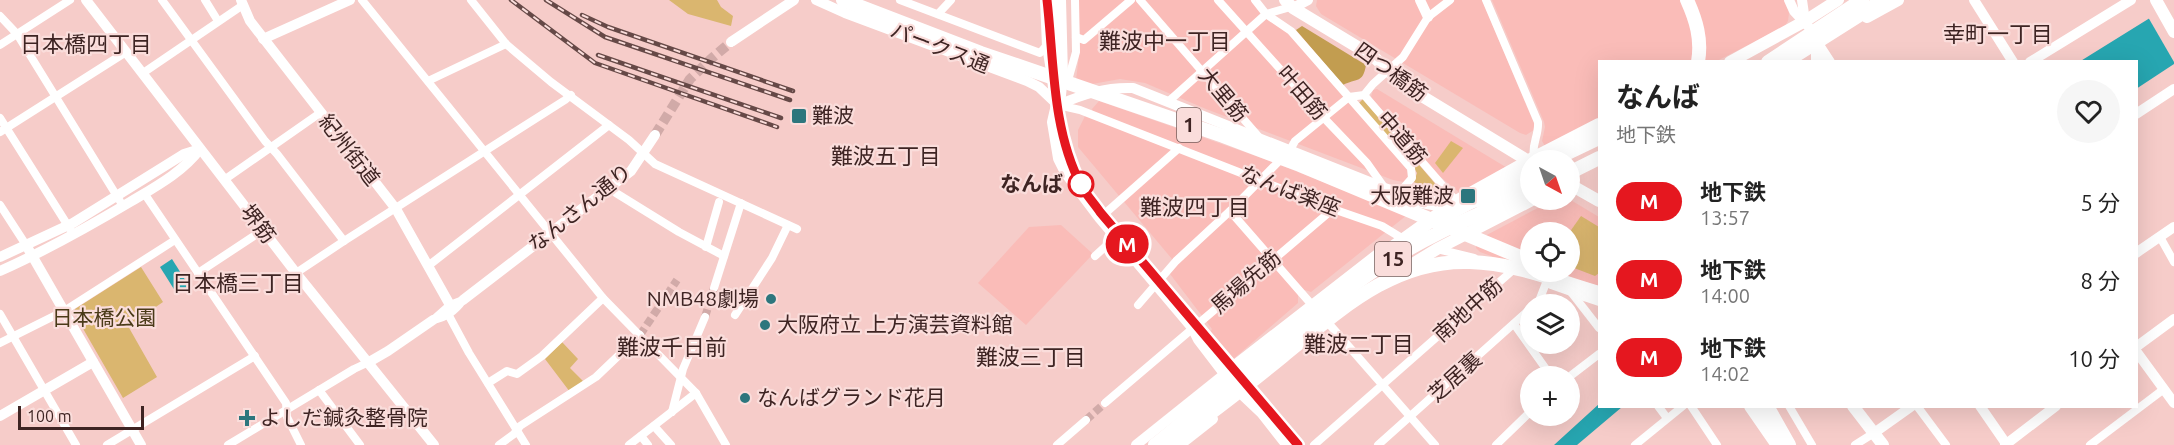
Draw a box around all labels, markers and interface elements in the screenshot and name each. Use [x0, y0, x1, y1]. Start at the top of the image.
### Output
street label: パークス通 [887, 17, 993, 77]
district label: 幸町一丁目 [1943, 21, 2053, 46]
district label: 難波中一丁目 [1099, 28, 1231, 53]
district label: 日本橋四丁目 [20, 31, 152, 56]
street label: 四つ橋筋 [1351, 37, 1433, 106]
street label: 叶田筋 [1273, 61, 1332, 124]
street label: 大里筋 [1194, 63, 1253, 126]
button: heart [2057, 80, 2120, 143]
text: なんば [1616, 81, 1700, 112]
place label: 難波 [812, 103, 854, 127]
street label: 中道筋 [1373, 106, 1432, 169]
marker: 難波 [790, 107, 808, 125]
road number: 1 [1177, 108, 1201, 142]
street label: 紀州街道 [314, 109, 385, 190]
text: 地下鉄 [1616, 123, 1676, 146]
district label: 難波五丁目 [831, 143, 941, 168]
north arrow [1520, 150, 1580, 210]
map controls [1520, 150, 1580, 426]
street label: なんさん通り [523, 158, 636, 256]
street label: なんば楽座 [1237, 160, 1344, 220]
place label: なんば [1000, 171, 1063, 195]
marker: なんば [1068, 171, 1094, 197]
text: 地下鉄 [1700, 179, 1766, 204]
place label: 大阪難波 [1370, 183, 1454, 207]
marker: 大阪難波 [1459, 187, 1477, 205]
text: M [1640, 189, 1658, 213]
text: 5 分 [2081, 190, 2120, 215]
district label: 難波四丁目 [1140, 194, 1250, 219]
street label: 堺筋 [236, 199, 281, 247]
text: 13:57 [1700, 206, 1750, 229]
button: locate [1520, 222, 1580, 282]
line badge: M [1108, 224, 1146, 264]
text: M [1118, 232, 1136, 256]
road number: 15 [1375, 242, 1411, 276]
street label: 馬場先筋 [1206, 245, 1285, 318]
text: 地下鉄 [1700, 257, 1766, 282]
text: M [1640, 267, 1658, 291]
text: 8 分 [2081, 268, 2120, 293]
district label: 日本橋三丁目 [172, 270, 304, 295]
street label: 南地中筋 [1428, 272, 1507, 346]
text: 14:00 [1700, 284, 1750, 307]
place label: NMB48劇場 [647, 286, 759, 310]
marker: NMB48劇場 [764, 292, 778, 306]
button: layers [1520, 294, 1580, 354]
park label: 日本橋公園 [52, 305, 157, 329]
place label: 大阪府立 上方演芸資料館 [777, 312, 1013, 336]
marker: 大阪府立 上方演芸資料館 [758, 318, 772, 332]
district label: 難波二丁目 [1304, 331, 1414, 356]
district label: 難波千日前 [617, 334, 727, 359]
text: 地下鉄 [1700, 335, 1766, 360]
district label: 難波三丁目 [976, 344, 1086, 369]
text: M [1640, 345, 1658, 369]
street label: 芝居裏 [1423, 346, 1486, 406]
text: 10 分 [2068, 346, 2120, 371]
text: 14:02 [1700, 362, 1750, 385]
button: + [1520, 366, 1580, 426]
place label: なんばグランド花月 [757, 385, 946, 409]
marker: なんばグランド花月 [738, 391, 752, 405]
scale bar [18, 403, 144, 430]
place label: よしだ鍼灸整骨院 [260, 405, 428, 429]
text: 100 m [27, 407, 72, 425]
marker: よしだ鍼灸整骨院 [238, 409, 256, 427]

